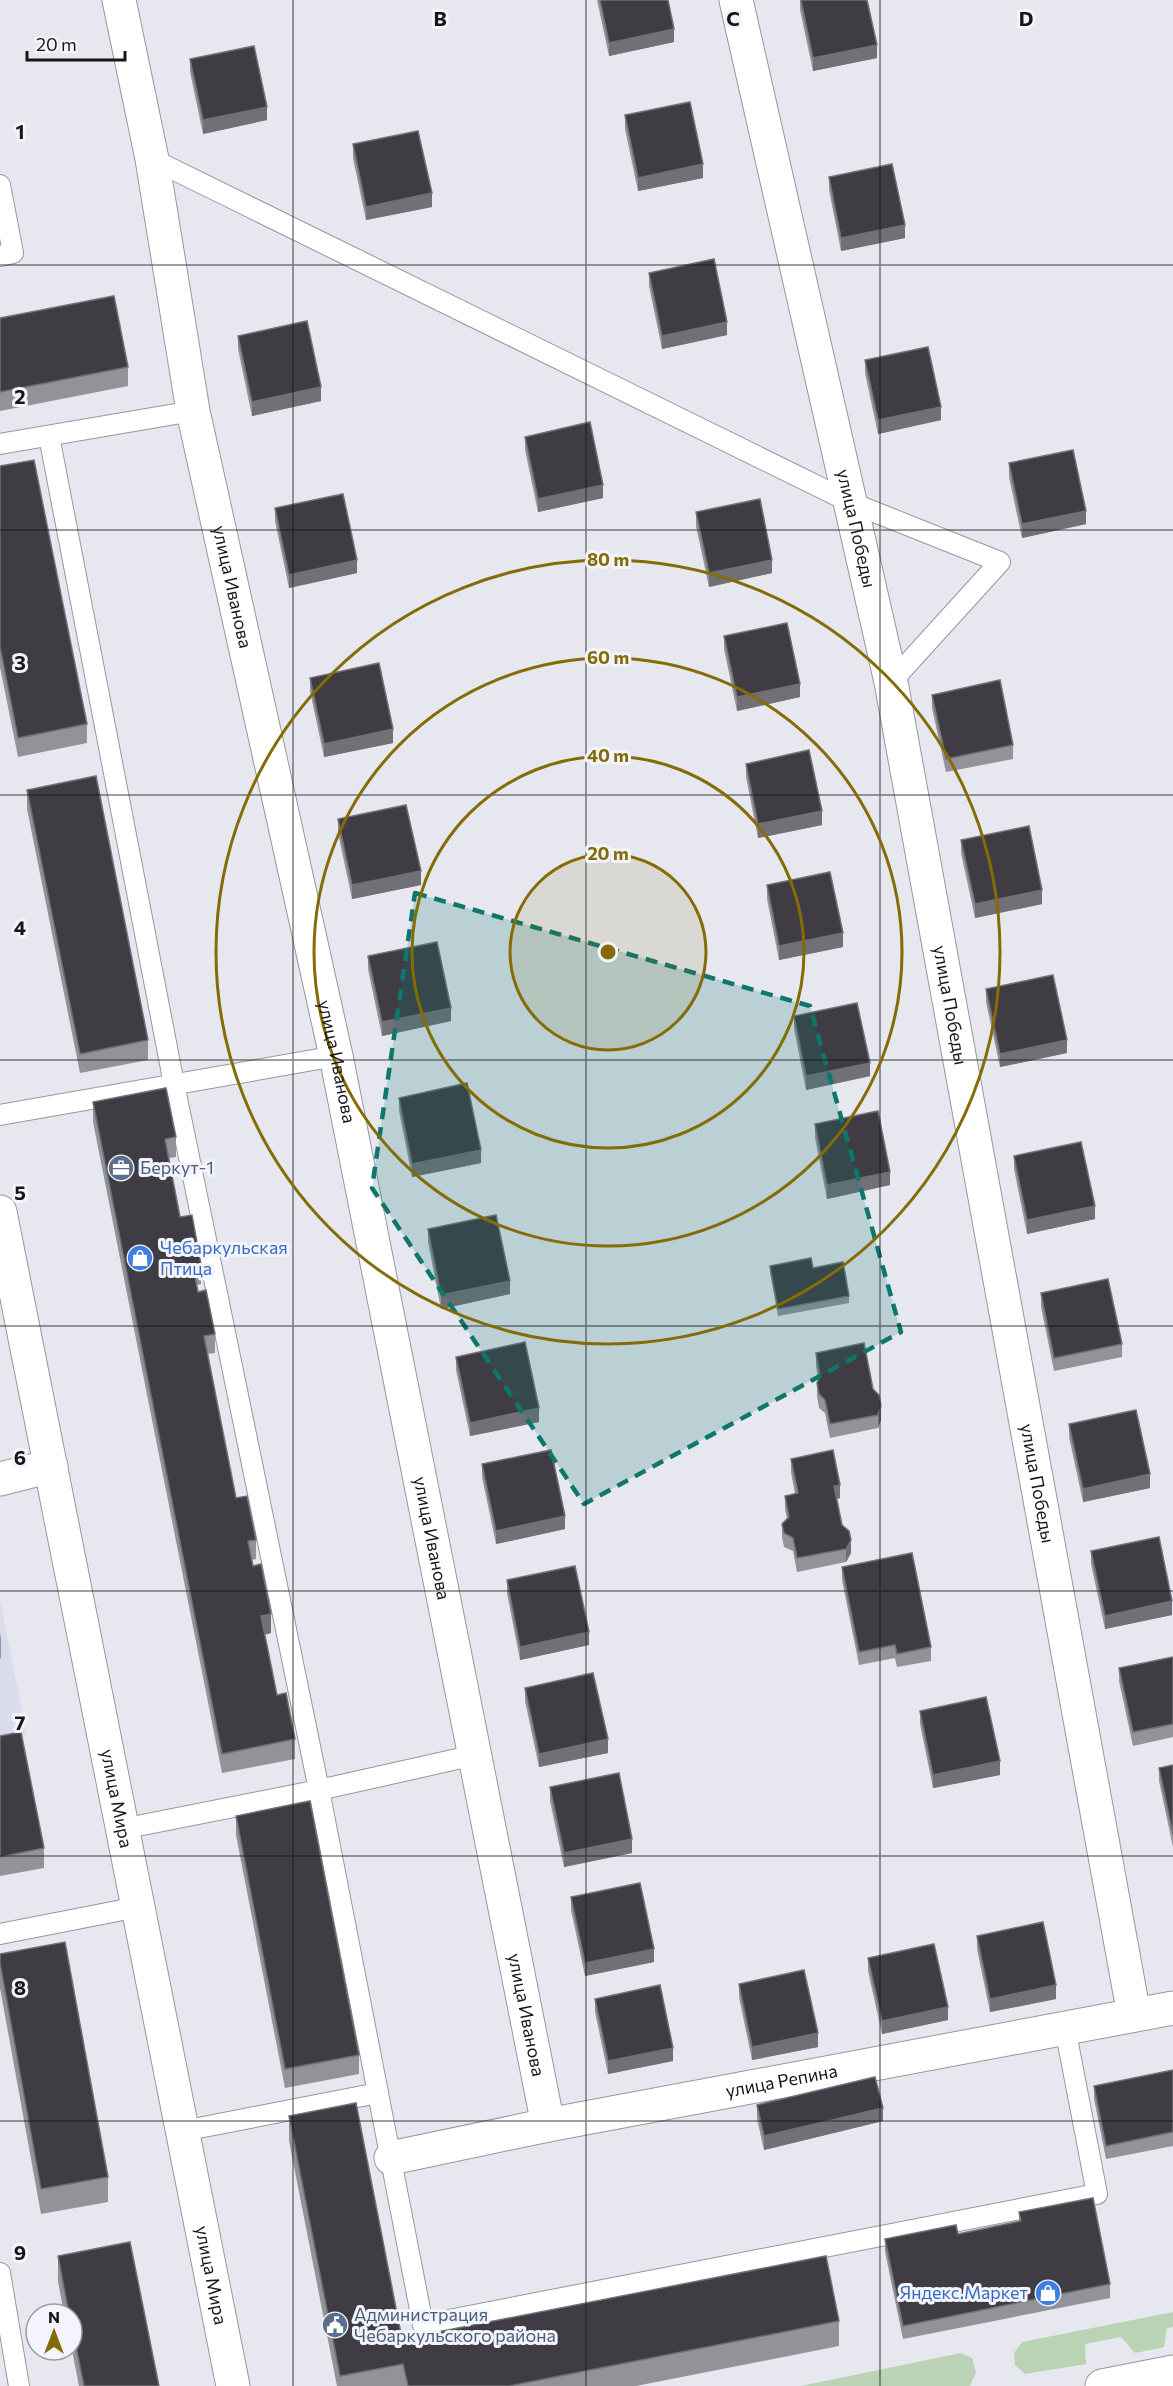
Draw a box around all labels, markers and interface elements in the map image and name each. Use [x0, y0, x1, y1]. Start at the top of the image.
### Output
text: B [433, 6, 447, 30]
text: C [726, 6, 740, 30]
text: D [1019, 6, 1033, 30]
scale bar [27, 24, 124, 62]
text: 20 m [36, 33, 77, 55]
text: 1 [15, 119, 25, 143]
text: 2 [14, 384, 26, 408]
street label: улица Победы [833, 467, 881, 590]
street label: улица Иванова [209, 523, 257, 650]
text: 80 m [587, 548, 629, 570]
text: 60 m [587, 646, 629, 668]
text: 3 [14, 650, 26, 674]
text: 40 m [587, 744, 629, 766]
text: 20 m [587, 842, 629, 864]
text: 4 [14, 915, 26, 939]
centre of rings [598, 942, 618, 962]
street label: улица Победы [929, 944, 973, 1067]
street label: улица Иванова [314, 998, 361, 1125]
office icon: Беркут-1 [106, 1153, 136, 1183]
place label: Беркут-1 [140, 1156, 214, 1178]
text: 5 [14, 1180, 26, 1204]
place label: Чебаркульская Птица [160, 1236, 288, 1279]
shop icon: Чебаркульская Птица [125, 1243, 155, 1273]
street label: улица Победы [1016, 1422, 1060, 1545]
text: 6 [14, 1445, 26, 1469]
street label: улица Иванова [410, 1475, 456, 1602]
text: 7 [15, 1710, 26, 1734]
street label: улица Мира [97, 1747, 138, 1850]
street label: улица Иванова [504, 1951, 550, 2078]
text: 8 [14, 1975, 26, 1999]
street label: улица Репина [724, 2059, 839, 2102]
street label: улица Мира [191, 2224, 233, 2326]
text: 9 [14, 2240, 26, 2264]
shop icon: Яндекс.Маркет [1033, 2278, 1063, 2308]
place label: Яндекс.Маркет [899, 2281, 1029, 2303]
north arrow [24, 2302, 84, 2362]
place label: Администрация Чебаркульского района [354, 2303, 556, 2346]
text: N [48, 2307, 60, 2326]
public building icon: Администрация Чебаркульского района [320, 2310, 350, 2340]

